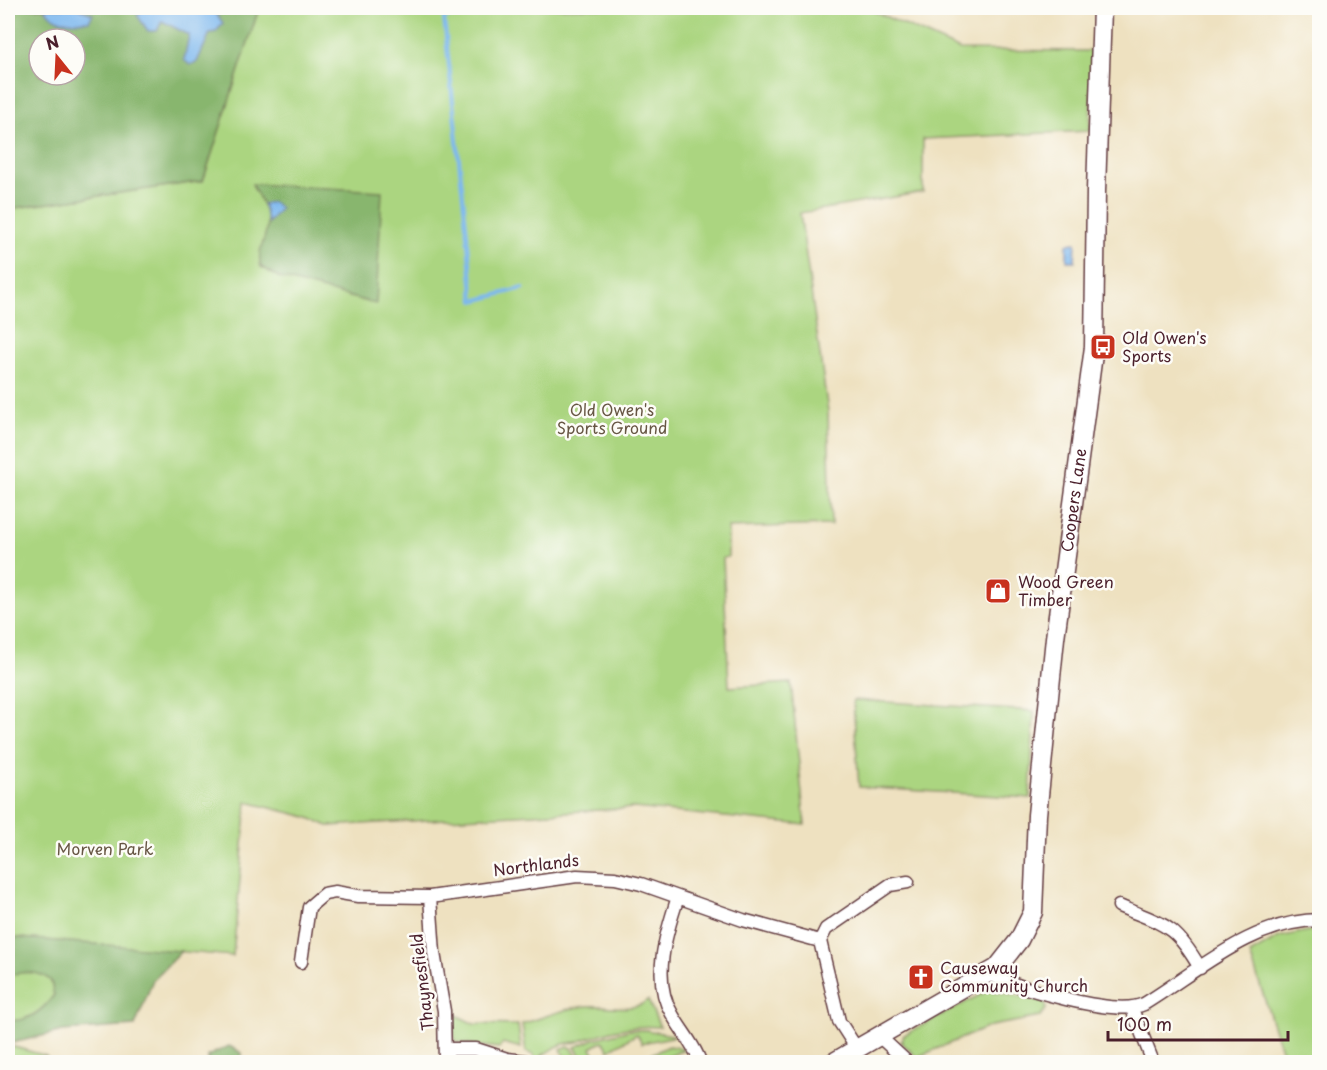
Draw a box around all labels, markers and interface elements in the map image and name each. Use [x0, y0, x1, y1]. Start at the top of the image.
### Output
north arrow [27, 27, 87, 87]
text: N [42, 28, 62, 55]
place label: Old Owen's Sports [1122, 325, 1207, 367]
bus stop icon: Old Owen's Sports [1088, 332, 1118, 362]
park label: Old Owen's Sports Ground [557, 397, 667, 439]
street label: Coopers Lane [1054, 447, 1091, 553]
place label: Wood Green Timber [1018, 569, 1114, 611]
shop icon: Wood Green Timber [983, 576, 1013, 606]
park label: Morven Park [57, 836, 154, 860]
street label: Northlands [492, 847, 580, 881]
street label: Thaynesfield [403, 932, 439, 1032]
place label: Causeway Community Church [940, 955, 1088, 997]
church icon: Causeway Community Church [906, 962, 936, 992]
scale bar [1108, 1004, 1288, 1042]
text: 100 m [1117, 1010, 1172, 1037]

